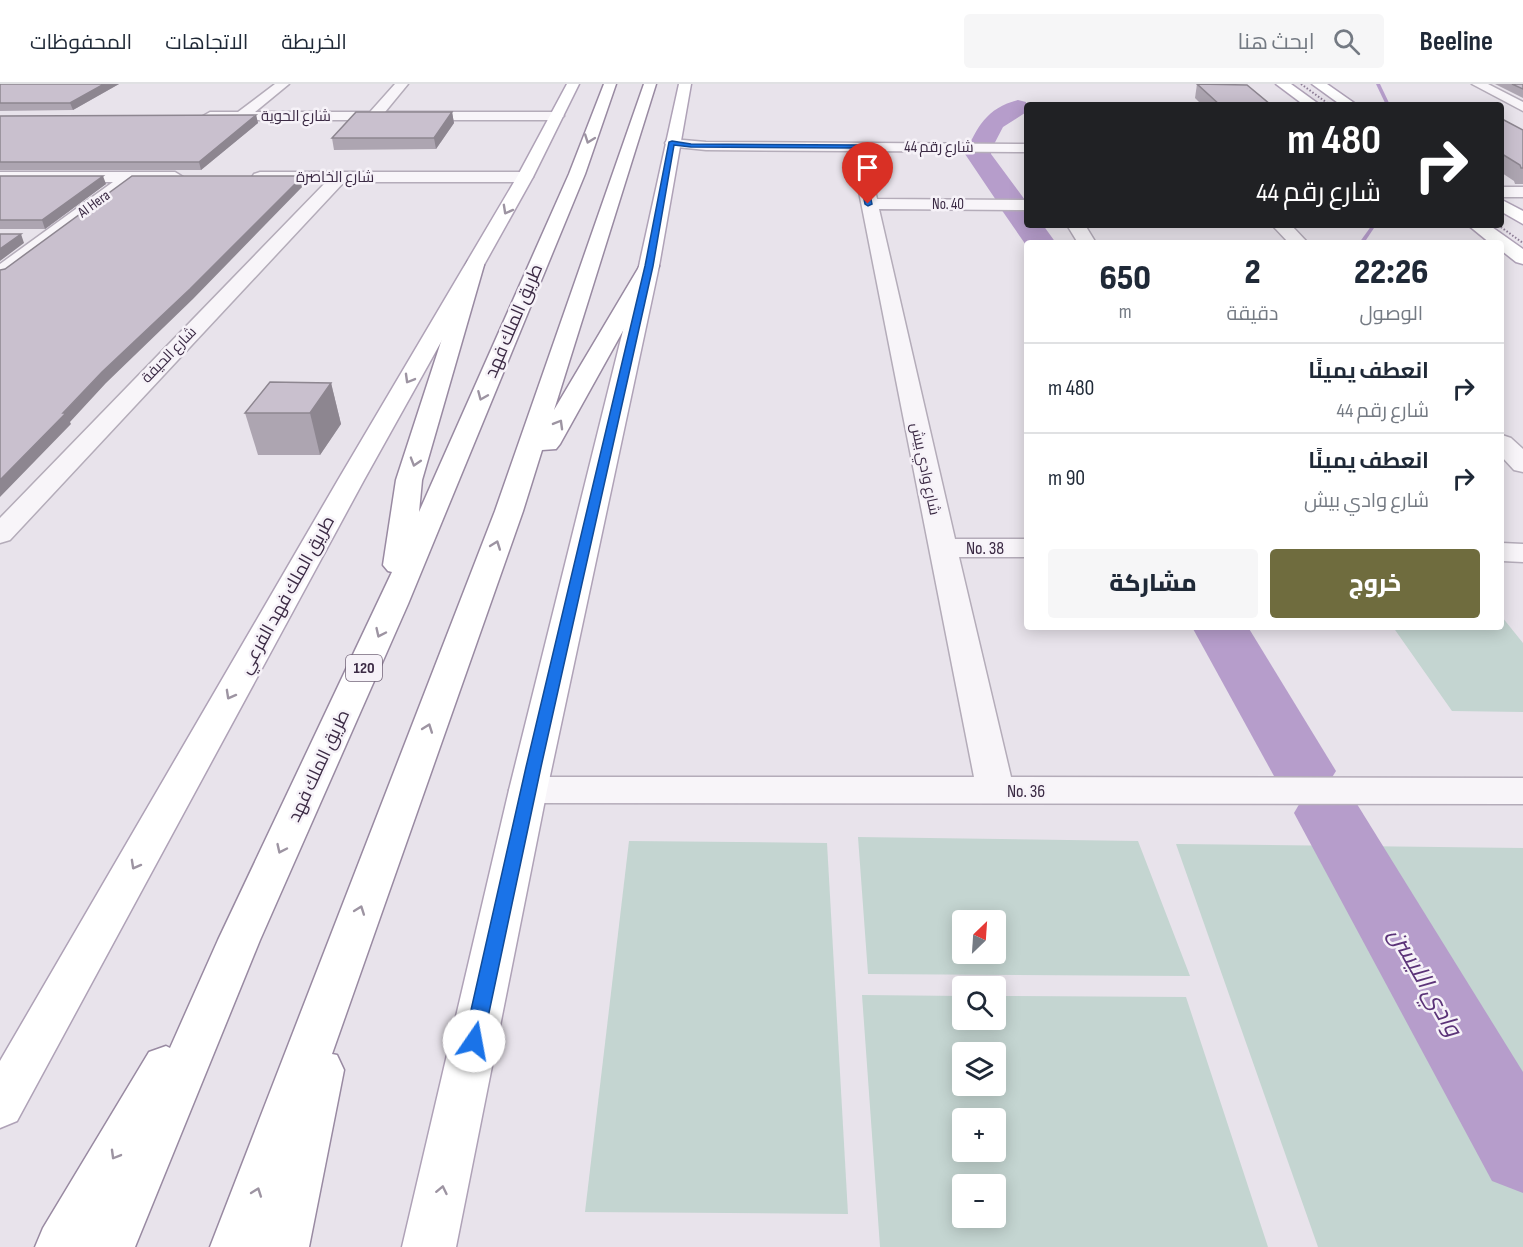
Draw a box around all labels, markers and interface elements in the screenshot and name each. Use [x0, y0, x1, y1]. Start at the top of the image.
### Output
search box [964, 14, 1384, 68]
icon: search [1330, 25, 1363, 58]
text: Beeline [1420, 25, 1493, 58]
text: ابحث هنا [1238, 29, 1315, 56]
text: المحفوظات [30, 30, 132, 55]
text: الاتجاهات [165, 30, 248, 55]
text: الخريطة [281, 30, 347, 55]
street label: شارع الحوية [261, 107, 331, 127]
text: 480 m [1287, 115, 1381, 166]
icon: right [1402, 126, 1480, 204]
one-way arrow [584, 133, 597, 144]
street label: شارع رقم 44 [904, 138, 974, 158]
pin [842, 142, 893, 204]
icon: arrive [851, 151, 884, 184]
street label: شارع الخاصرة [296, 168, 374, 188]
text: شارع رقم 44 [1256, 177, 1381, 209]
street label: Al Hera [73, 186, 114, 223]
street label: No. 40 [932, 195, 964, 214]
one-way arrow [502, 204, 514, 214]
text: 2 [1244, 251, 1261, 294]
text: 22:26 [1354, 251, 1429, 294]
text: 650 [1099, 257, 1151, 300]
street label: طريق الملك فهد [481, 261, 548, 381]
text: m [1119, 300, 1132, 324]
text: دقيقة [1226, 302, 1278, 326]
text: الوصول [1359, 302, 1423, 326]
street label: شارع الحيفة [137, 323, 201, 388]
text: انعطف يمينًا [1308, 358, 1429, 385]
icon: right [1447, 372, 1480, 405]
one-way arrow [405, 373, 417, 383]
text: 480 m [1048, 375, 1094, 402]
one-way arrow [477, 390, 489, 401]
text: شارع رقم 44 [1337, 399, 1429, 423]
one-way arrow [552, 420, 563, 430]
street label: شارع وادي بيش [904, 421, 944, 517]
text: انعطف يمينًا [1308, 448, 1429, 475]
one-way arrow [410, 456, 422, 467]
icon: right [1447, 462, 1480, 495]
text: 90 m [1048, 465, 1085, 492]
text: شارع وادي بيش [1304, 489, 1429, 513]
street label: طريق الملك فهد الفرعي [235, 512, 342, 679]
street label: No. 38 [966, 538, 1004, 559]
one-way arrow [489, 540, 502, 551]
button: مشاركة [1048, 549, 1258, 618]
button: خروج [1270, 549, 1480, 618]
one-way arrow [375, 627, 387, 638]
road number: 120 [346, 655, 382, 681]
one-way arrow [226, 689, 238, 699]
street label: طريق الملك فهد [284, 707, 355, 826]
one-way arrow [421, 723, 434, 733]
street label: No. 36 [1007, 781, 1045, 802]
one-way arrow [276, 842, 288, 853]
one-way arrow [131, 859, 142, 869]
one-way arrow [353, 905, 365, 916]
north arrow [952, 910, 1006, 964]
map controls [952, 910, 1006, 1228]
water label: وادي الليسن [1379, 922, 1469, 1045]
button: search [952, 976, 1006, 1030]
position arrow [442, 1009, 506, 1073]
button: layers [952, 1042, 1006, 1096]
button: + [952, 1108, 1006, 1162]
one-way arrow [111, 1149, 123, 1159]
button: − [952, 1174, 1006, 1228]
one-way arrow [434, 1185, 447, 1195]
one-way arrow [250, 1187, 262, 1198]

